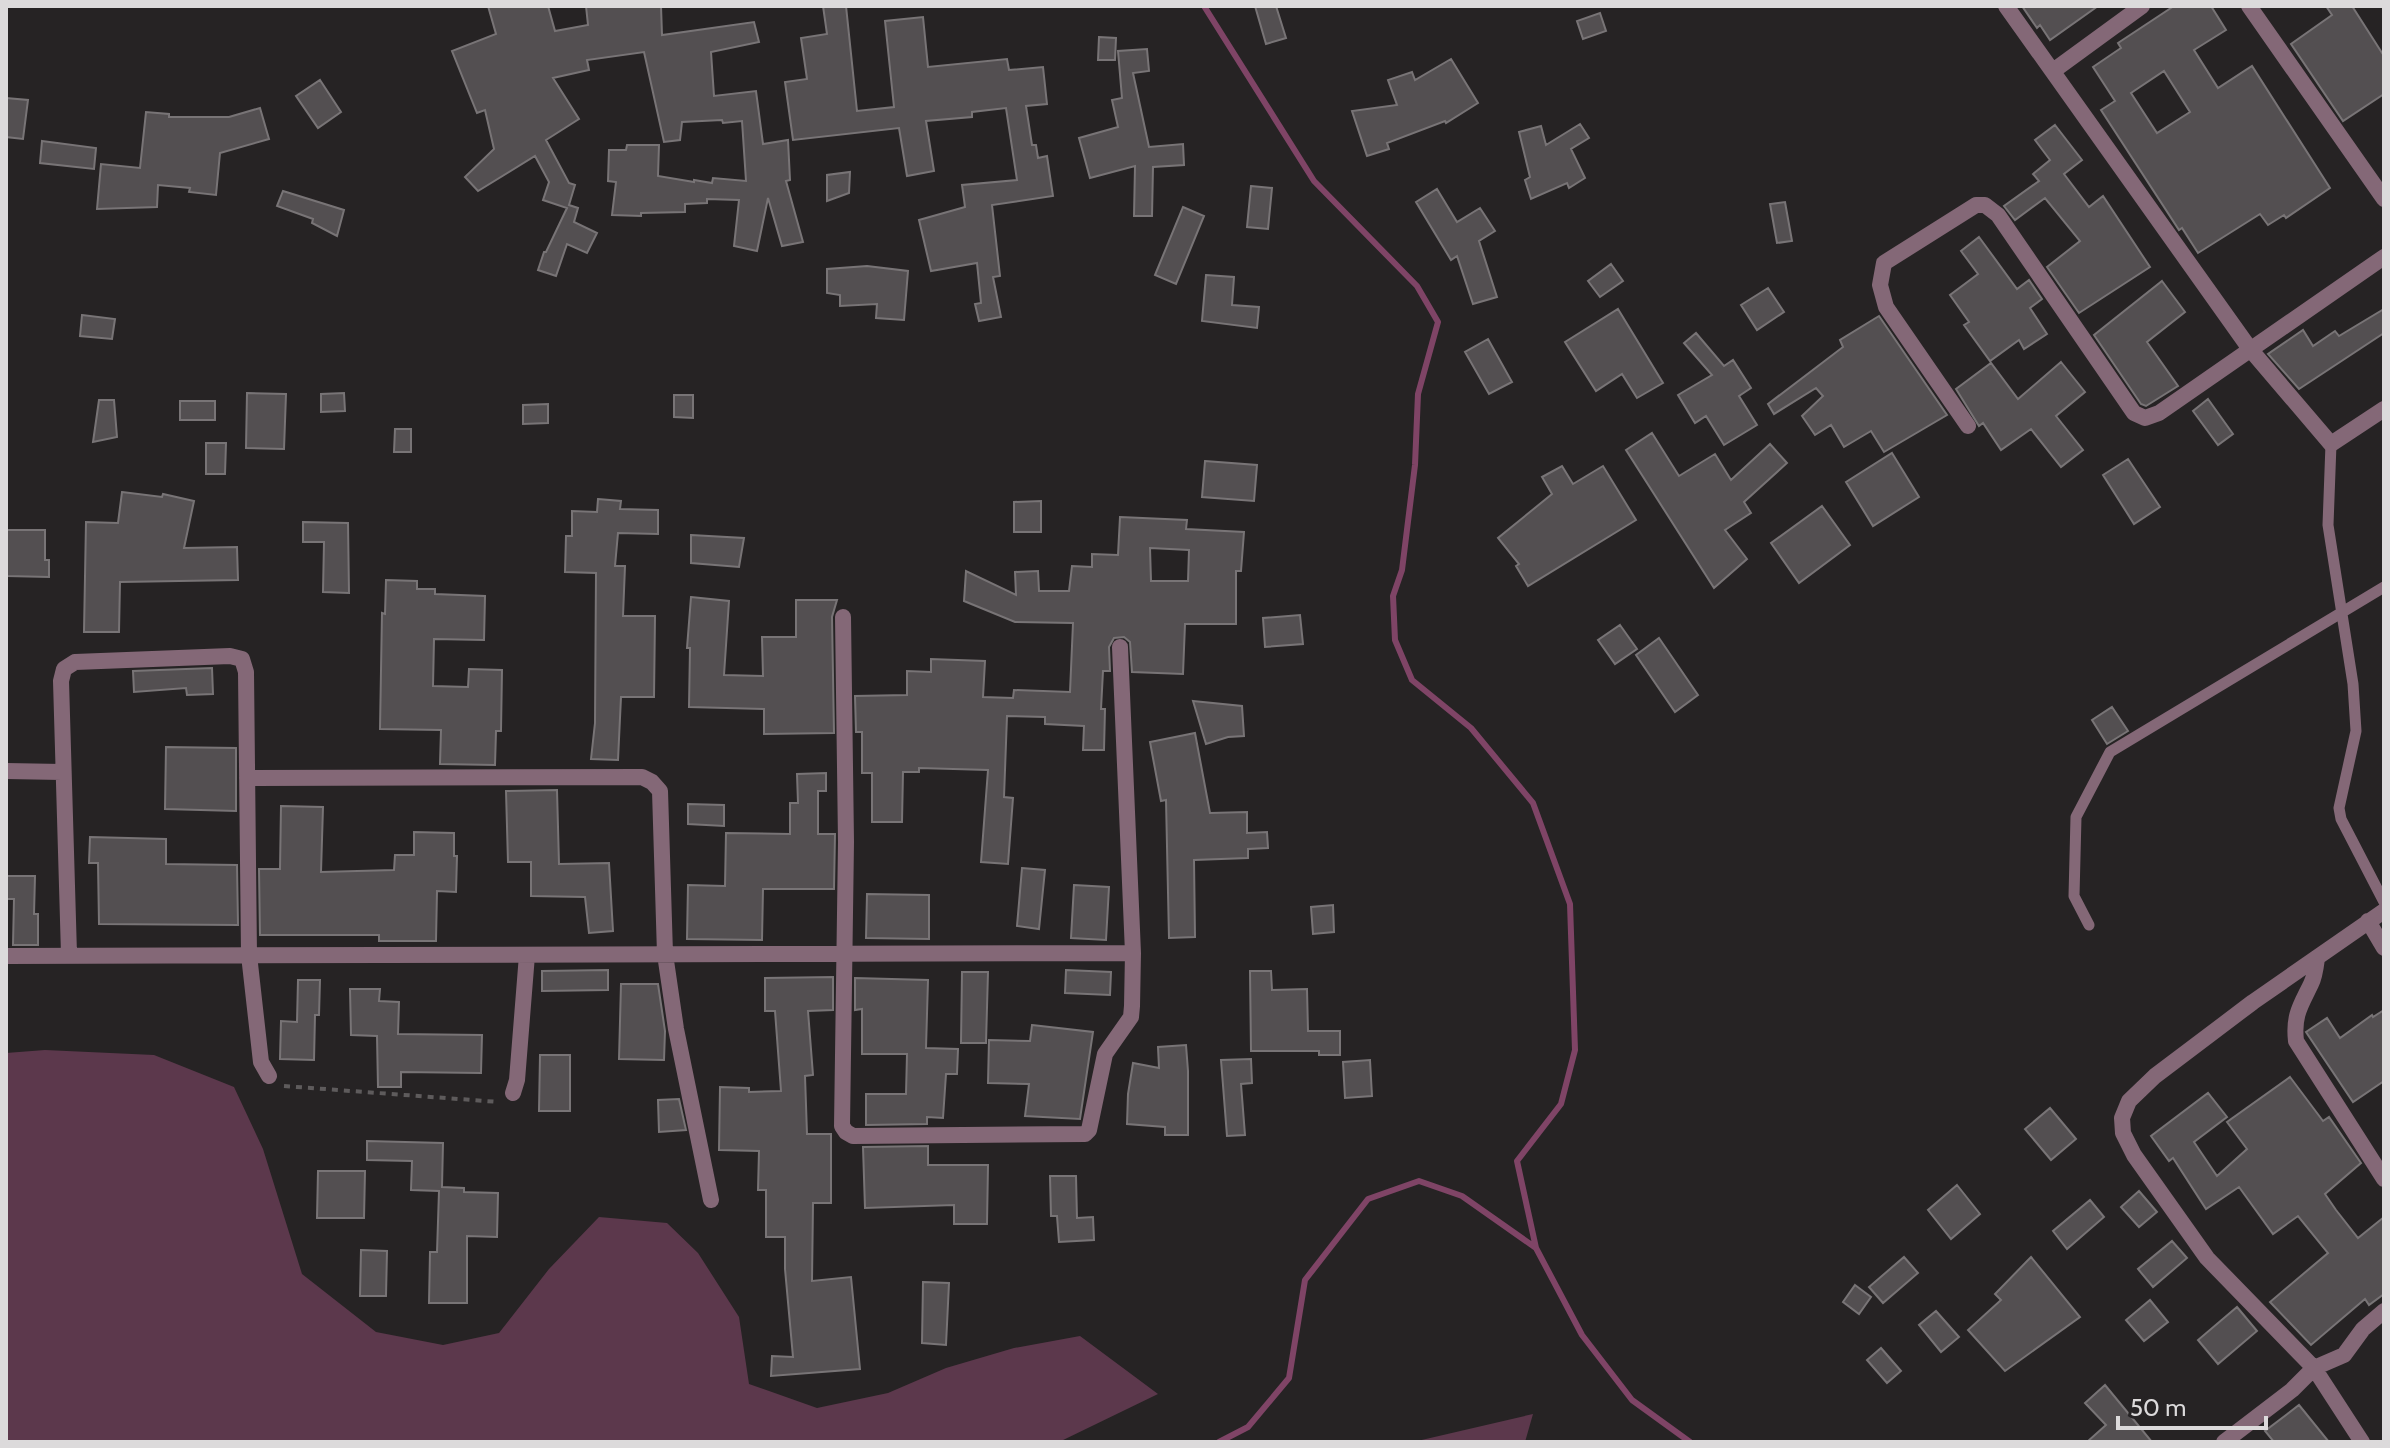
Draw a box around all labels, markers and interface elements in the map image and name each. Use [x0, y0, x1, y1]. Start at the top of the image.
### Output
scale bar [2118, 1380, 2266, 1430]
text: 50 m [2130, 1393, 2186, 1422]

